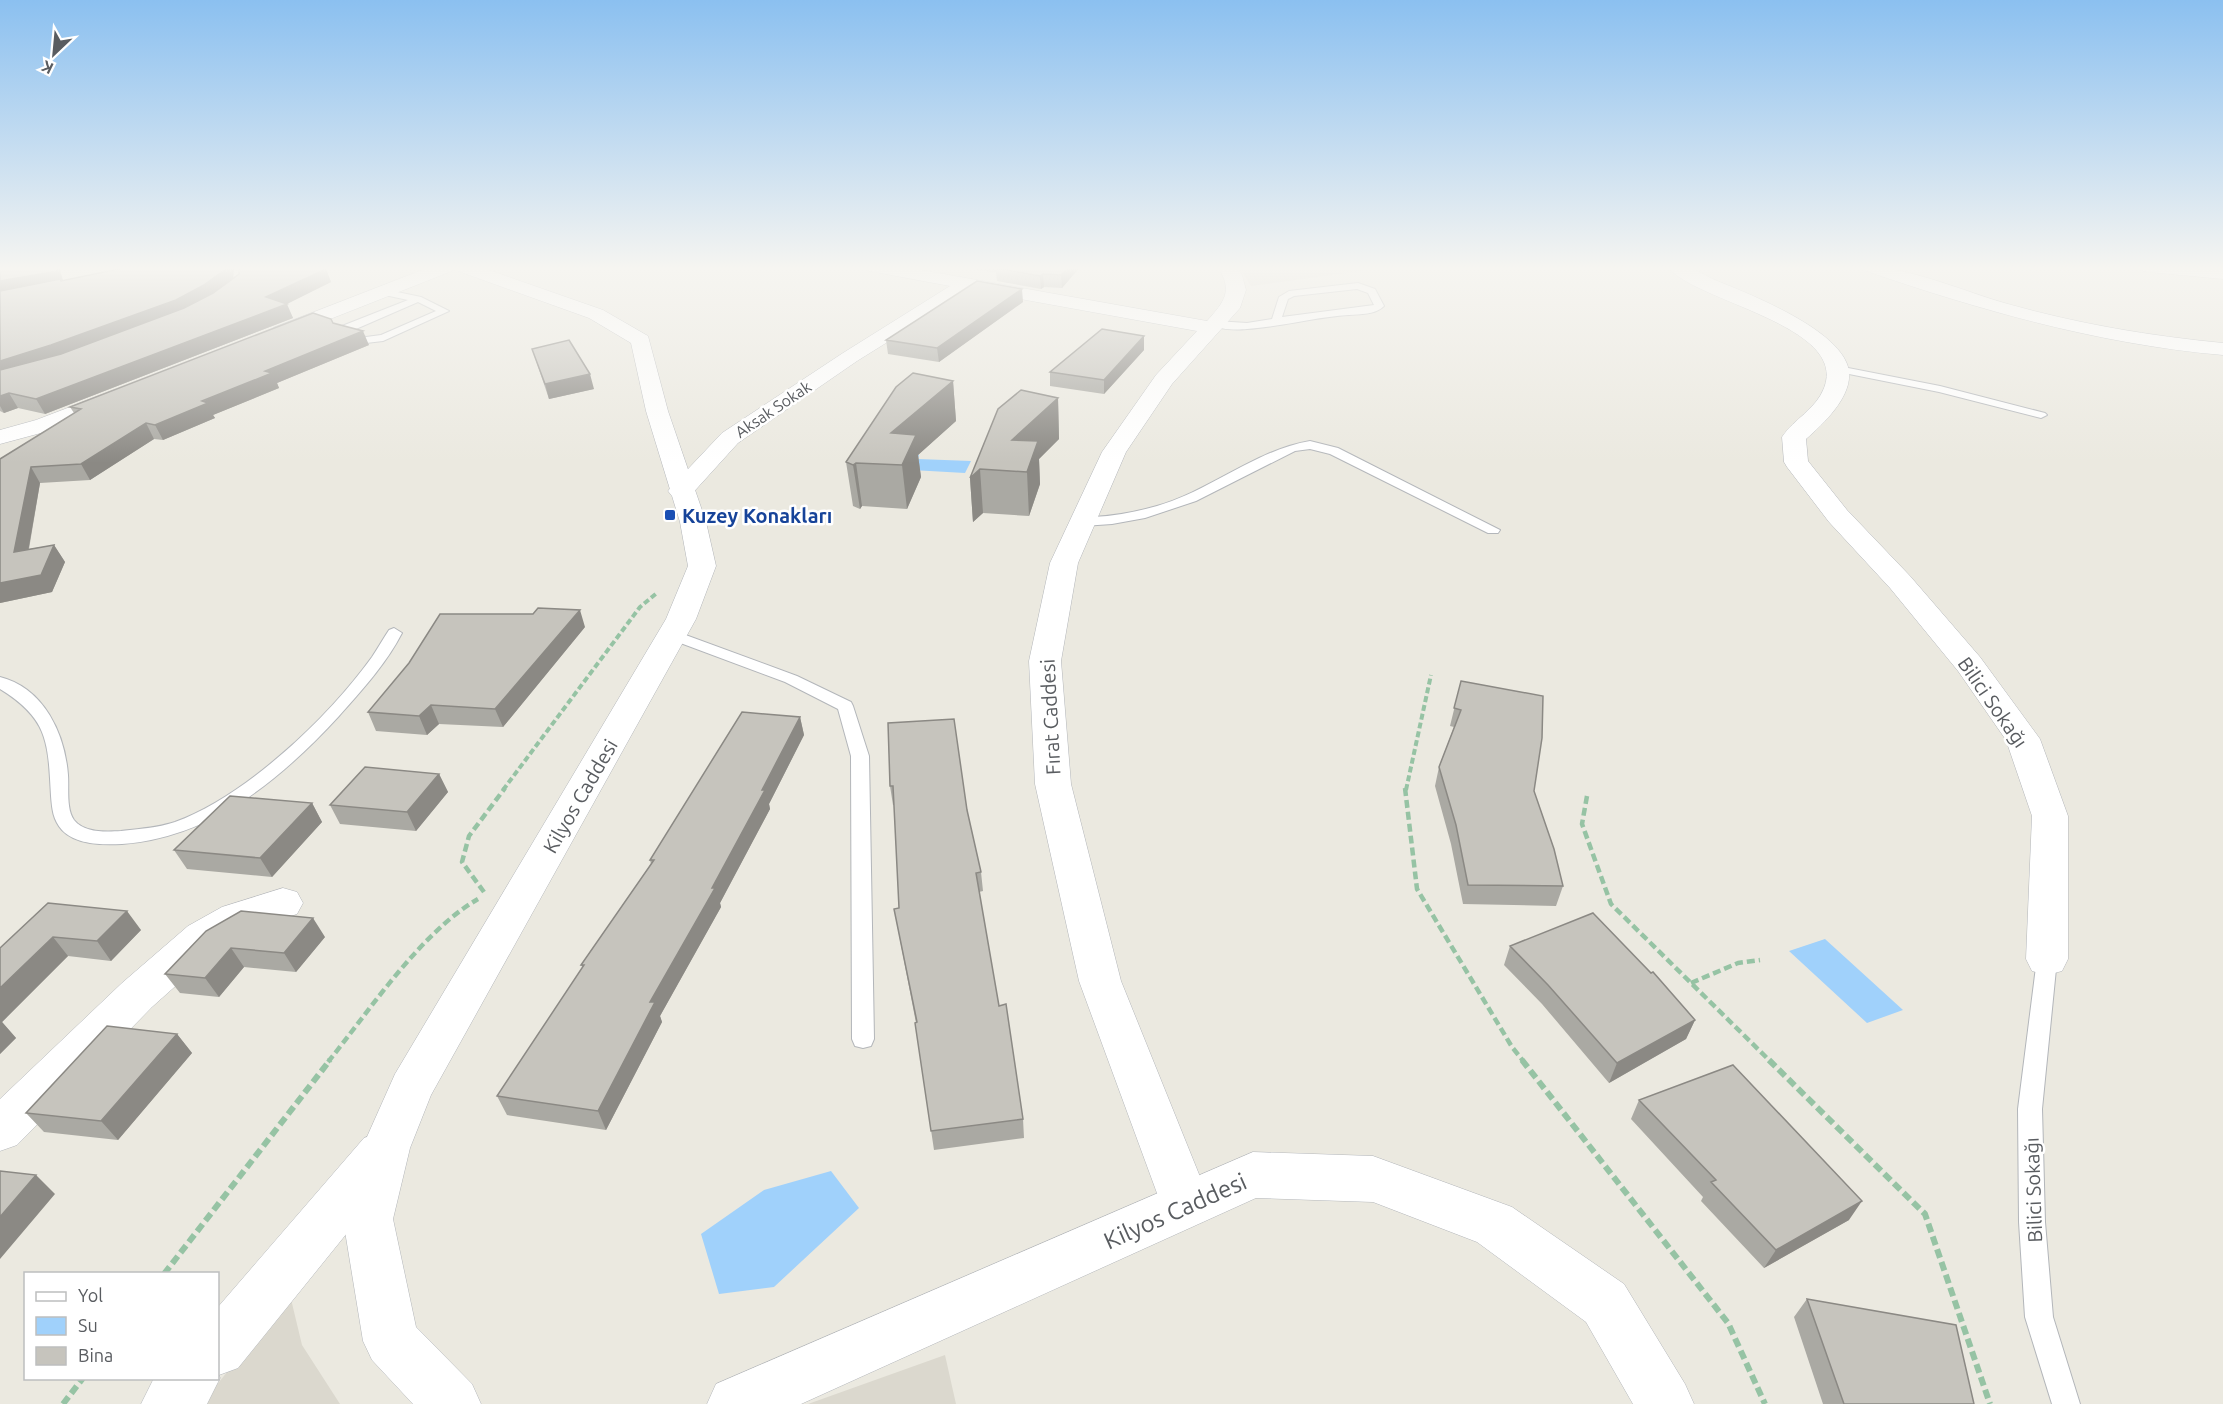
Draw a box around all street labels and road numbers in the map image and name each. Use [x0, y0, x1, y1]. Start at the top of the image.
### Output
street label: Aksak Sokak [732, 377, 814, 441]
street label: Bilici Sokağı [1953, 652, 2033, 752]
street label: Fırat Caddesi [1035, 658, 1065, 776]
street label: Kilyos Caddesi [538, 735, 622, 857]
street label: Bilici Sokağı [2020, 1137, 2046, 1243]
street label: Kilyos Caddesi [1099, 1167, 1251, 1255]

